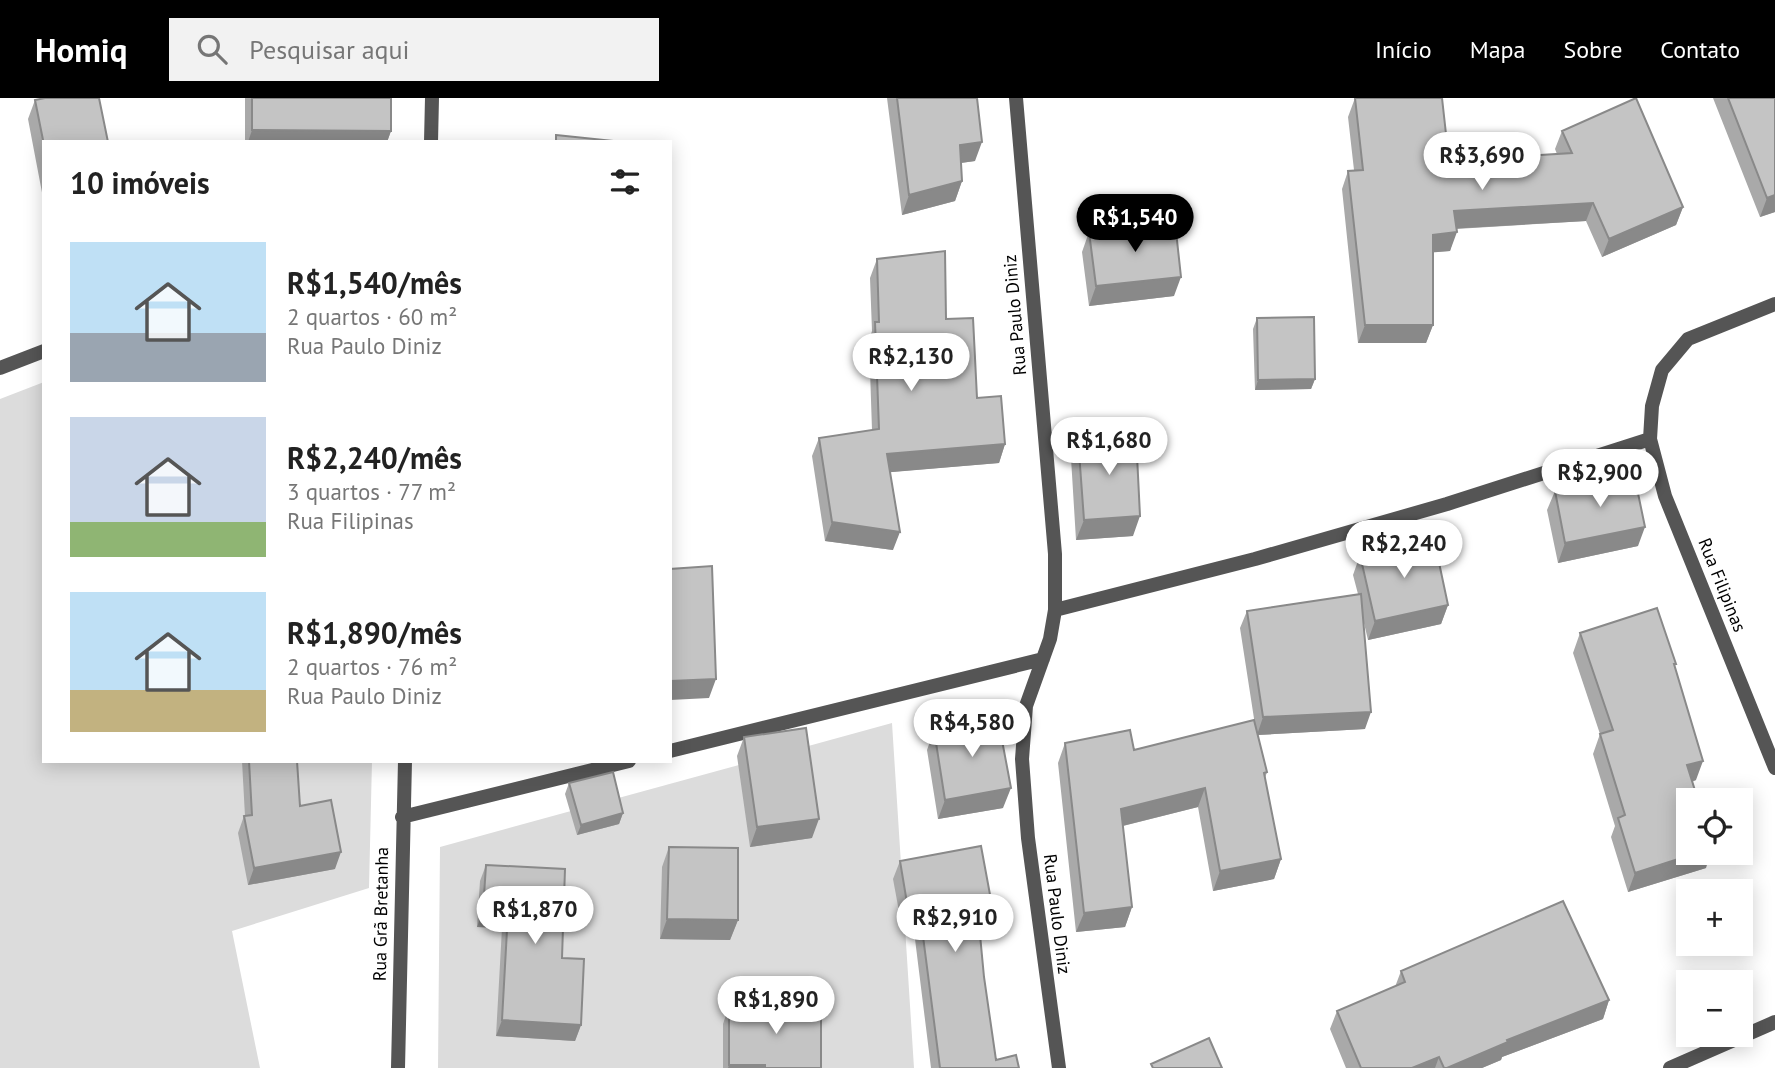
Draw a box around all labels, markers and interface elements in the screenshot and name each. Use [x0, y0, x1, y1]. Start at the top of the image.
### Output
search box [169, 18, 659, 81]
text: Homiq [35, 28, 127, 71]
icon: search [193, 30, 231, 68]
text: Pesquisar aqui [249, 33, 410, 66]
text: Início [1375, 34, 1432, 65]
text: Mapa [1470, 34, 1525, 65]
text: Sobre [1563, 34, 1622, 65]
text: Contato [1660, 34, 1740, 65]
pin: R$3,690 [1417, 132, 1547, 192]
text: R$3,690 [1440, 140, 1524, 169]
text: 10 imóveis [70, 163, 210, 202]
icon: filters [606, 163, 644, 201]
pin: R$1,540 [1070, 194, 1200, 254]
text: R$1,540 [1093, 202, 1177, 231]
street label: Rua Paulo Diniz [998, 254, 1031, 376]
text: R$1,540/mês [287, 263, 462, 302]
icon: home [126, 270, 210, 354]
text: 2 quartos · 60 m² [287, 302, 457, 331]
text: Rua Paulo Diniz [287, 331, 442, 360]
pin: R$2,130 [846, 334, 976, 393]
text: R$2,130 [869, 341, 953, 370]
pin: R$1,680 [1044, 418, 1174, 477]
text: R$1,680 [1067, 425, 1151, 454]
text: R$2,240/mês [287, 438, 462, 477]
icon: home [126, 445, 210, 529]
pin: R$2,900 [1535, 450, 1665, 509]
text: R$2,900 [1558, 457, 1642, 486]
text: 3 quartos · 77 m² [287, 477, 456, 506]
text: Rua Filipinas [287, 506, 414, 535]
pin: R$2,240 [1339, 520, 1469, 580]
text: R$2,240 [1362, 528, 1446, 557]
street label: Rua Filipinas [1693, 535, 1752, 635]
text: R$1,890/mês [287, 613, 462, 652]
icon: home [126, 620, 210, 704]
text: 2 quartos · 76 m² [287, 652, 457, 681]
text: Rua Paulo Diniz [287, 681, 442, 710]
pin: R$4,580 [907, 700, 1037, 759]
text: R$4,580 [930, 707, 1014, 736]
map controls [1676, 788, 1753, 1047]
button: locate [1676, 788, 1753, 865]
street label: Rua Grã Bretanha [368, 847, 393, 981]
street label: Rua Paulo Diniz [1039, 852, 1076, 975]
button: + [1676, 879, 1753, 956]
pin: R$1,870 [470, 886, 600, 946]
text: R$1,870 [493, 894, 577, 923]
pin: R$2,910 [890, 894, 1020, 954]
text: R$2,910 [913, 902, 997, 931]
button: − [1676, 970, 1753, 1047]
pin: R$1,890 [711, 976, 841, 1036]
text: R$1,890 [734, 984, 818, 1013]

